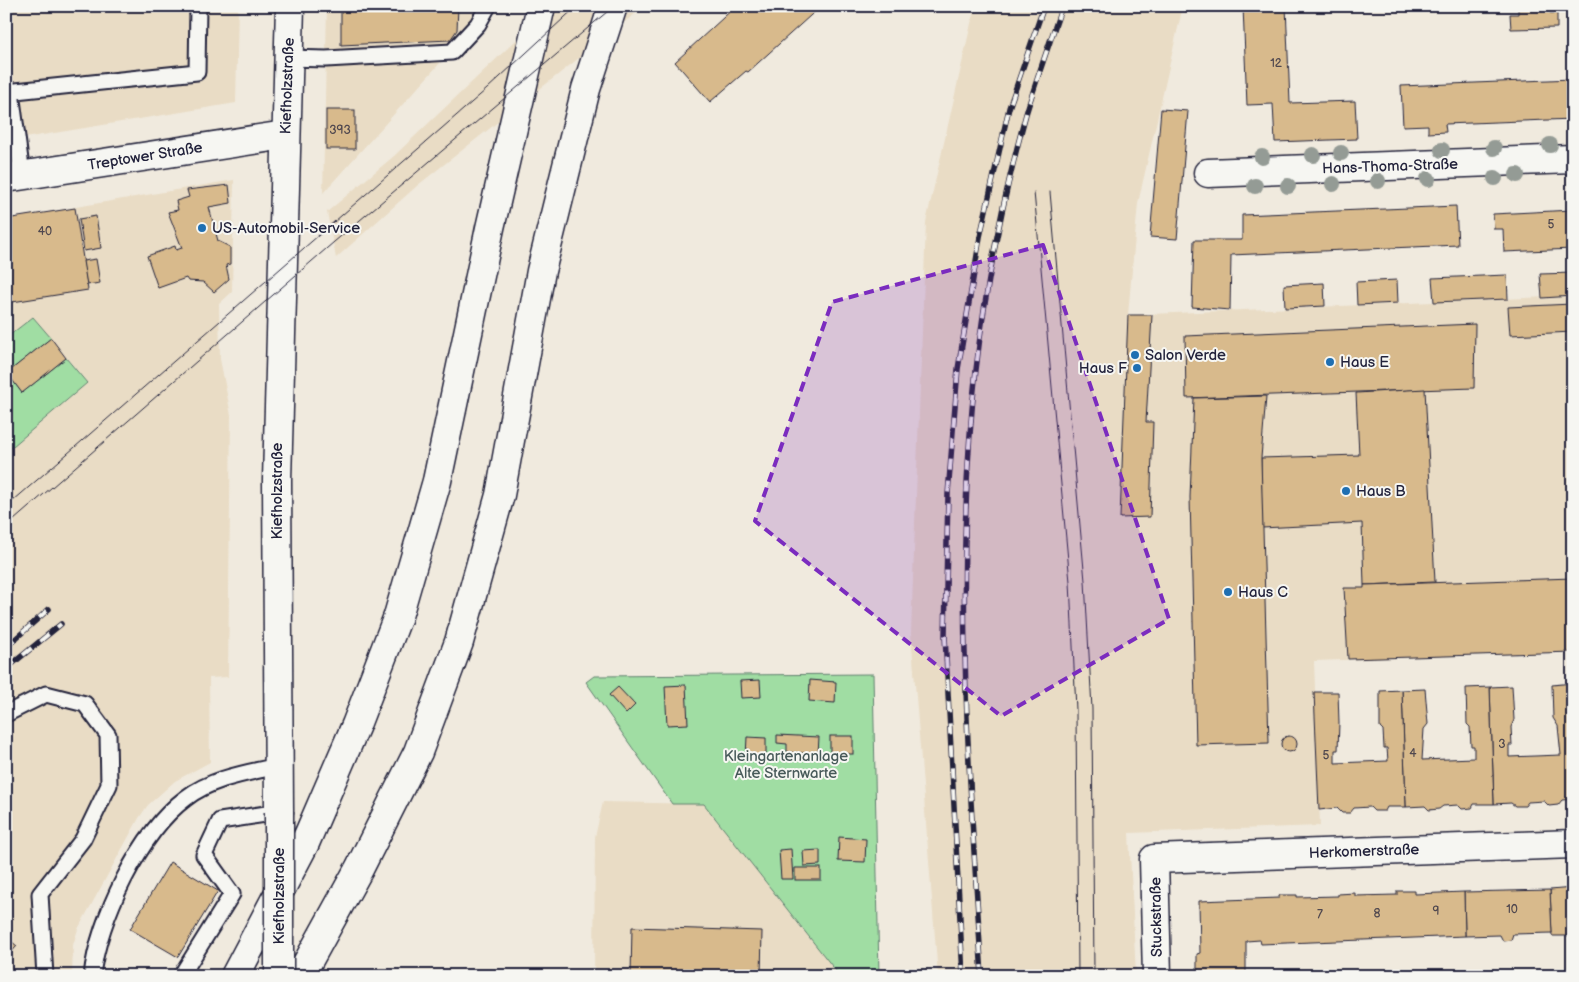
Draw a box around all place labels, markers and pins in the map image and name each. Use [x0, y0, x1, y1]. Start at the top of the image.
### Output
place label: US-Automobil-Service [212, 219, 360, 238]
marker: US-Automobil-Service [196, 222, 208, 234]
place label: Salon Verde [1145, 346, 1226, 365]
marker: Salon Verde [1129, 349, 1141, 361]
place label: Haus E [1340, 353, 1389, 372]
marker: Haus E [1324, 356, 1336, 368]
place label: Haus F [1079, 359, 1127, 378]
marker: Haus F [1131, 362, 1143, 374]
place label: Haus B [1356, 482, 1406, 501]
marker: Haus B [1340, 485, 1352, 497]
place label: Haus C [1238, 583, 1288, 602]
marker: Haus C [1222, 586, 1234, 598]

